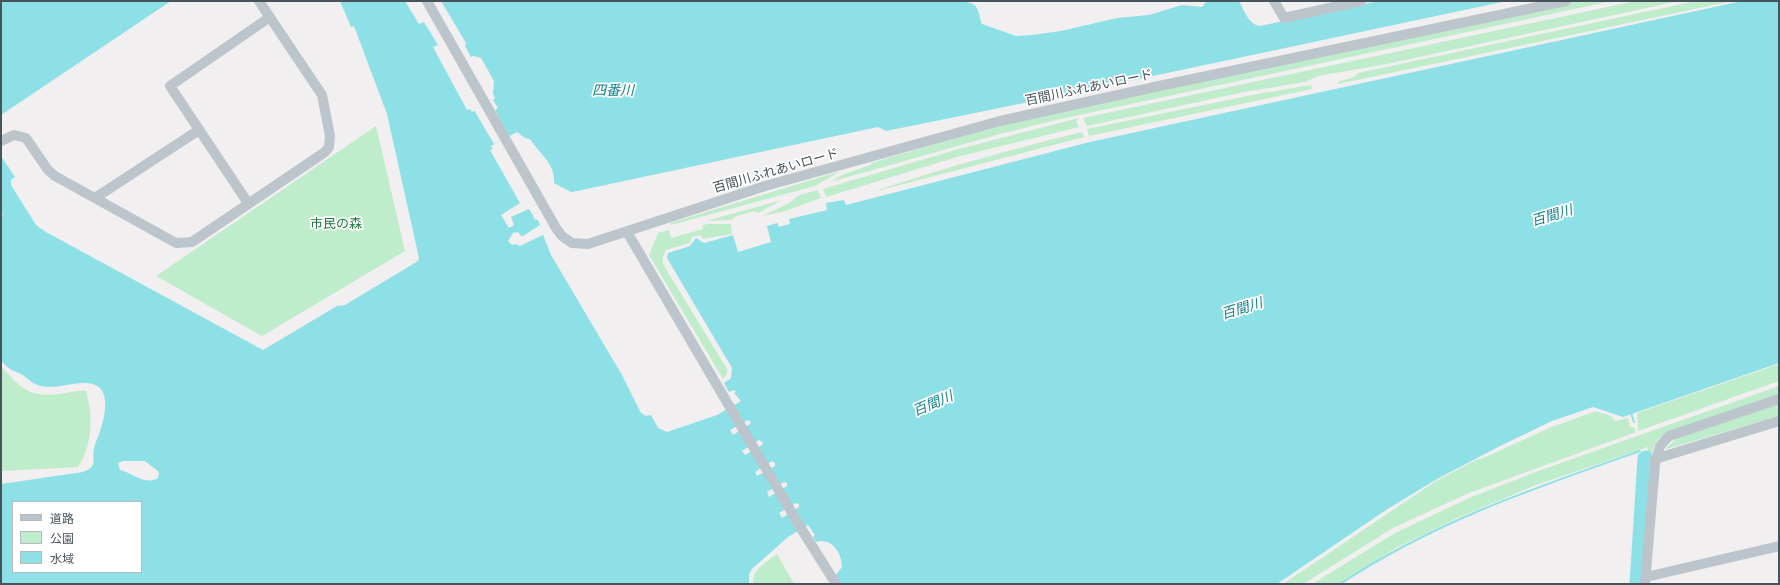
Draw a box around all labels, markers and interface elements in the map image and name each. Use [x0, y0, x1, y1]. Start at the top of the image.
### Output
street label: 百間川ふれあいロード [1024, 67, 1154, 109]
water label: 四番川 [592, 83, 634, 99]
street label: 百間川ふれあいロード [711, 146, 841, 196]
water label: 百間川 [1529, 202, 1575, 230]
park label: 市民の森 [310, 216, 362, 232]
water label: 百間川 [1219, 295, 1265, 323]
water label: 百間川 [910, 388, 956, 420]
legend [12, 501, 142, 573]
text: 道路 [50, 512, 74, 526]
text: 公園 [50, 532, 74, 546]
text: 水域 [50, 552, 74, 566]

